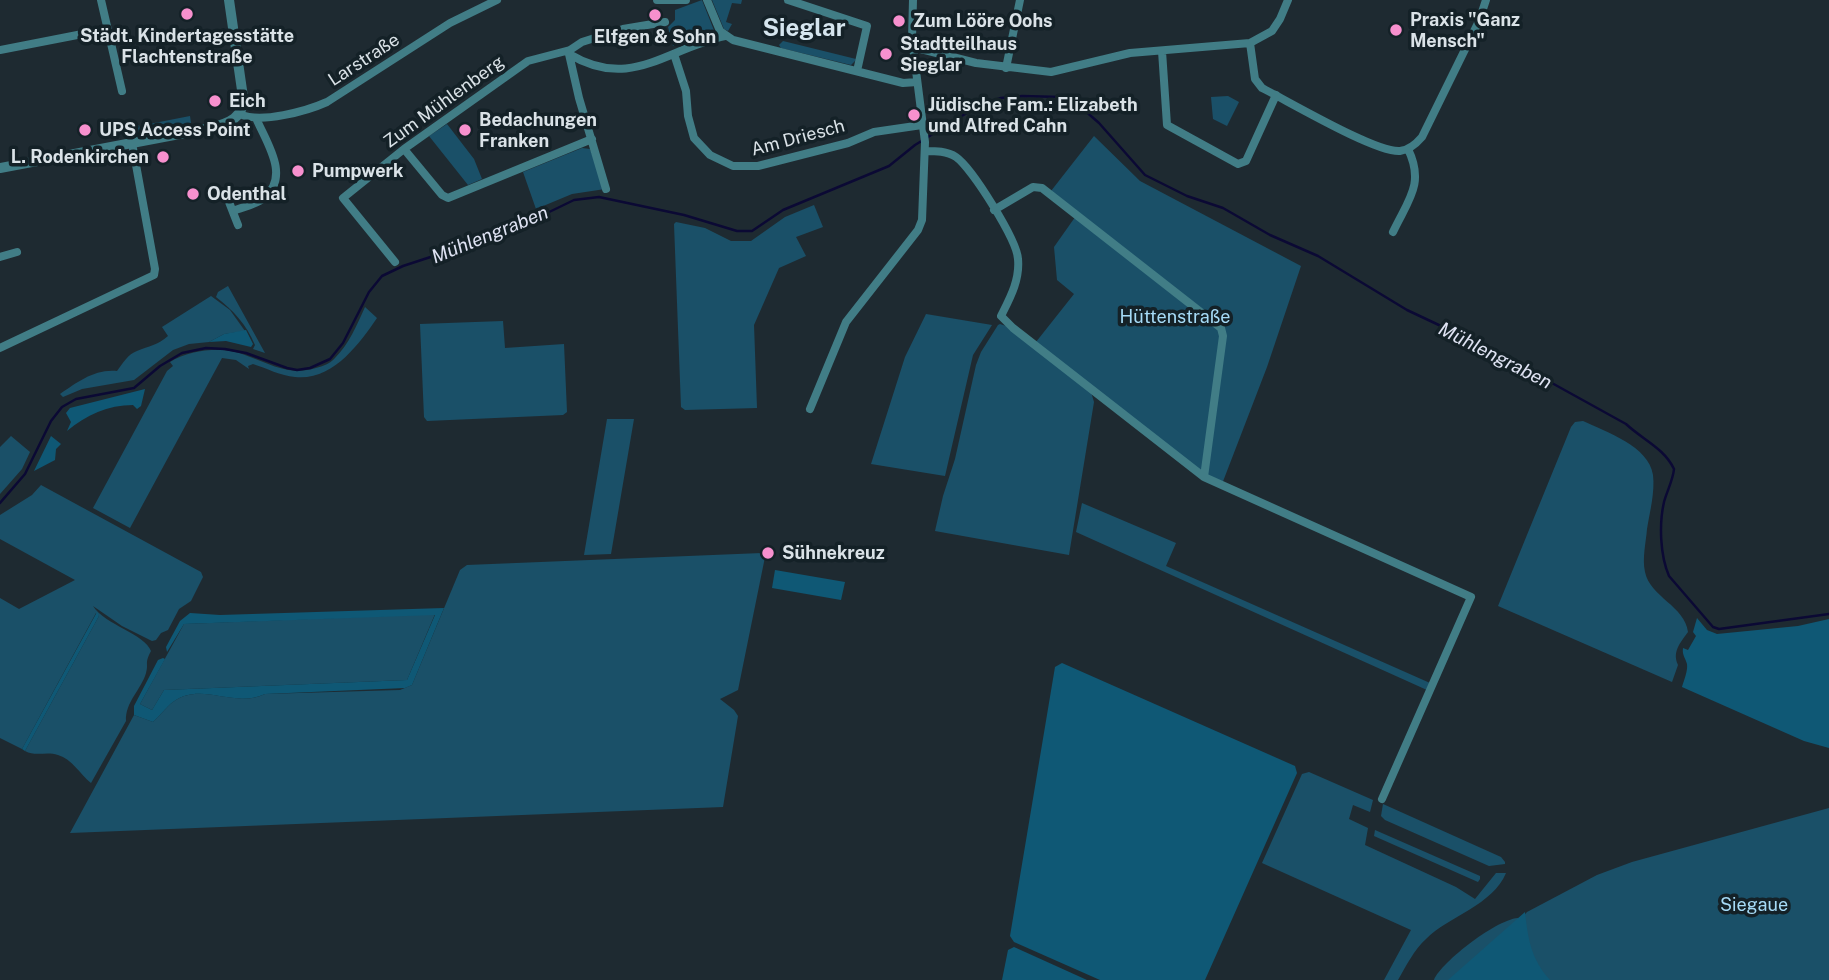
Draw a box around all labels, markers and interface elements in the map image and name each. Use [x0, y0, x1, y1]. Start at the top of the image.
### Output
marker: Städt. Kindertagesstätte Flachtenstraße [179, 6, 195, 22]
marker: Elfgen & Sohn [647, 7, 663, 23]
place label: Praxis "Ganz Mensch" [1410, 9, 1520, 52]
place label: Zum Lööre Oohs [913, 10, 1053, 32]
marker: Zum Lööre Oohs [891, 13, 907, 29]
district label: Sieglar [762, 15, 846, 43]
marker: Praxis "Ganz Mensch" [1388, 22, 1404, 38]
place label: Städt. Kindertagesstätte Flachtenstraße [80, 25, 294, 68]
place label: Elfgen & Sohn [594, 26, 716, 48]
street label: Larstraße [324, 29, 404, 91]
place label: Stadtteilhaus Sieglar [900, 33, 1017, 76]
marker: Stadtteilhaus Sieglar [878, 46, 894, 62]
street label: Zum Mühlenberg [380, 51, 508, 153]
place label: Eich [229, 90, 266, 112]
marker: Eich [207, 93, 223, 109]
place label: Jüdische Fam.: Elizabeth und Alfred Cahn [928, 94, 1138, 136]
marker: Jüdische Fam.: Elizabeth und Alfred Cahn [906, 107, 922, 123]
place label: Bedachungen Franken [479, 109, 597, 152]
street label: Am Driesch [749, 115, 847, 161]
place label: UPS Access Point [99, 119, 251, 141]
marker: UPS Access Point [77, 122, 93, 138]
marker: Bedachungen Franken [457, 122, 473, 138]
place label: L. Rodenkirchen [11, 146, 149, 168]
marker: L. Rodenkirchen [155, 149, 171, 165]
place label: Pumpwerk [312, 160, 403, 182]
marker: Pumpwerk [290, 163, 306, 179]
place label: Odenthal [207, 183, 286, 205]
marker: Odenthal [185, 186, 201, 202]
water label: Mühlengraben [428, 201, 552, 269]
park label: Hüttenstraße [1120, 306, 1230, 328]
water label: Mühlengraben [1435, 318, 1555, 394]
place label: Sühnekreuz [782, 542, 885, 564]
marker: Sühnekreuz [760, 545, 776, 561]
park label: Siegaue [1720, 894, 1788, 916]

